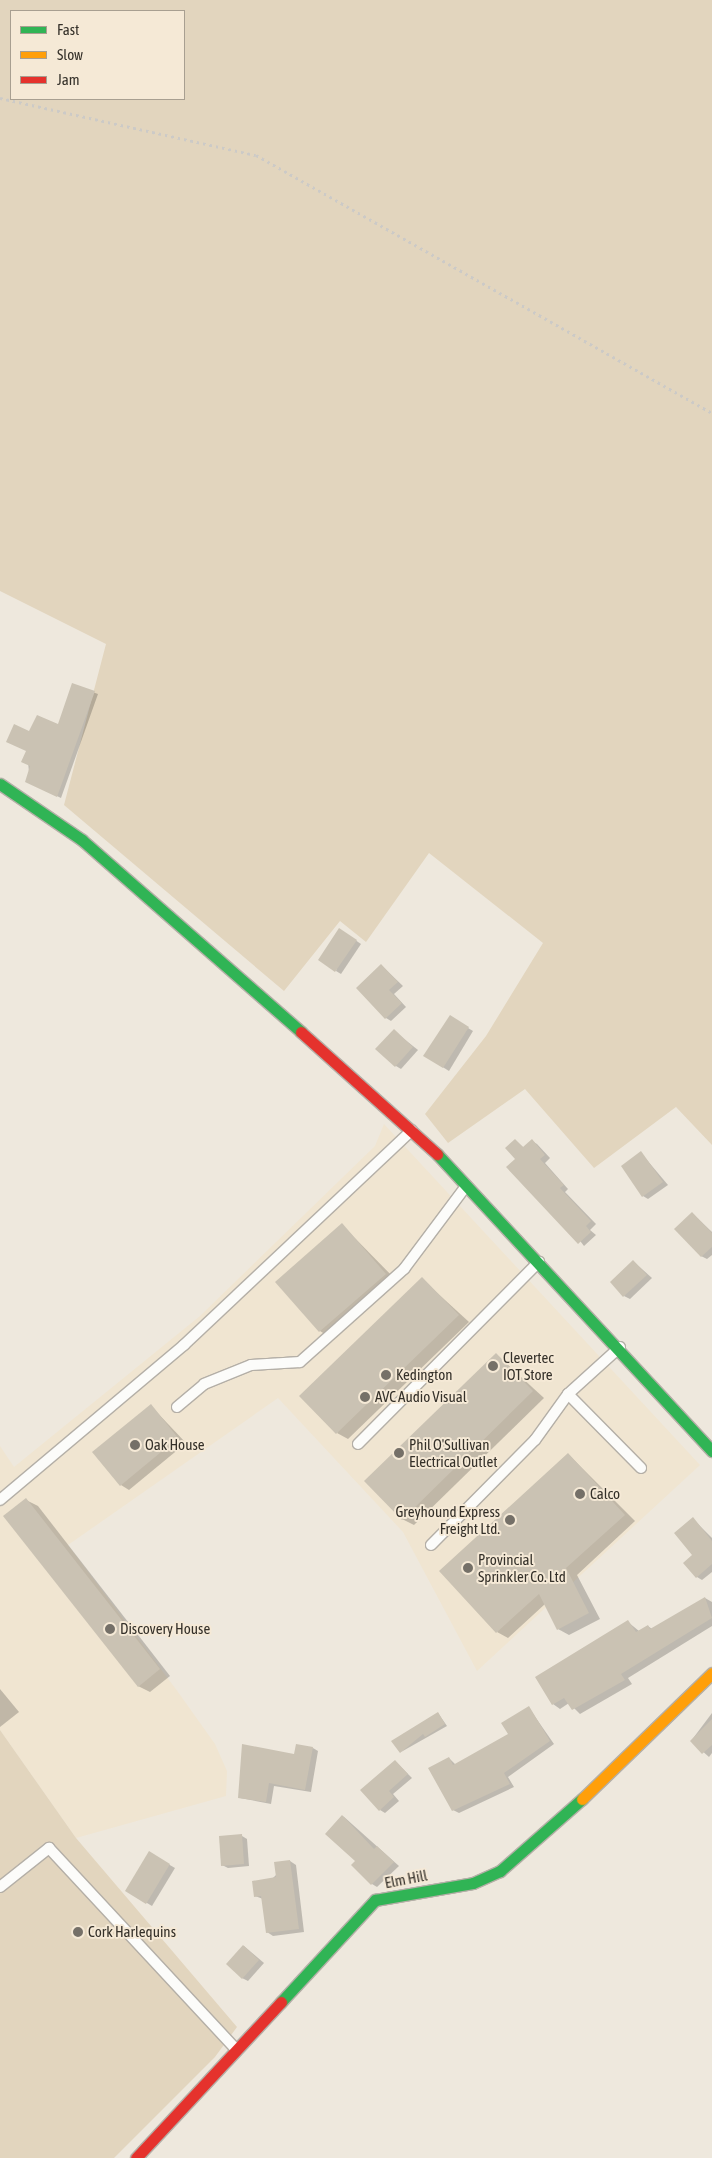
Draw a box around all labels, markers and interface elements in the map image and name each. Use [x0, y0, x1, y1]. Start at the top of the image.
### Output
legend [10, 10, 185, 100]
text: Fast [57, 21, 79, 38]
text: Slow [57, 46, 83, 63]
text: Jam [57, 71, 80, 88]
place label: Clevertec IOT Store [503, 1348, 554, 1383]
marker: Clevertec IOT Store [487, 1360, 499, 1372]
place label: Kedington [396, 1366, 453, 1384]
marker: Kedington [380, 1369, 392, 1381]
place label: AVC Audio Visual [375, 1388, 467, 1406]
marker: AVC Audio Visual [359, 1391, 371, 1403]
place label: Phil O'Sullivan Electrical Outlet [409, 1435, 498, 1470]
place label: Oak House [145, 1436, 205, 1454]
marker: Oak House [129, 1439, 141, 1451]
marker: Phil O'Sullivan Electrical Outlet [393, 1447, 405, 1459]
place label: Calco [590, 1485, 620, 1503]
marker: Calco [574, 1488, 586, 1500]
place label: Greyhound Express Freight Ltd. [395, 1502, 500, 1537]
marker: Greyhound Express Freight Ltd. [504, 1514, 516, 1526]
place label: Provincial Sprinkler Co. Ltd [478, 1550, 566, 1585]
marker: Provincial Sprinkler Co. Ltd [462, 1562, 474, 1574]
place label: Discovery House [120, 1620, 210, 1638]
marker: Discovery House [104, 1623, 116, 1635]
street label: Elm Hill [383, 1866, 429, 1892]
place label: Cork Harlequins [88, 1923, 176, 1941]
marker: Cork Harlequins [72, 1926, 84, 1938]

